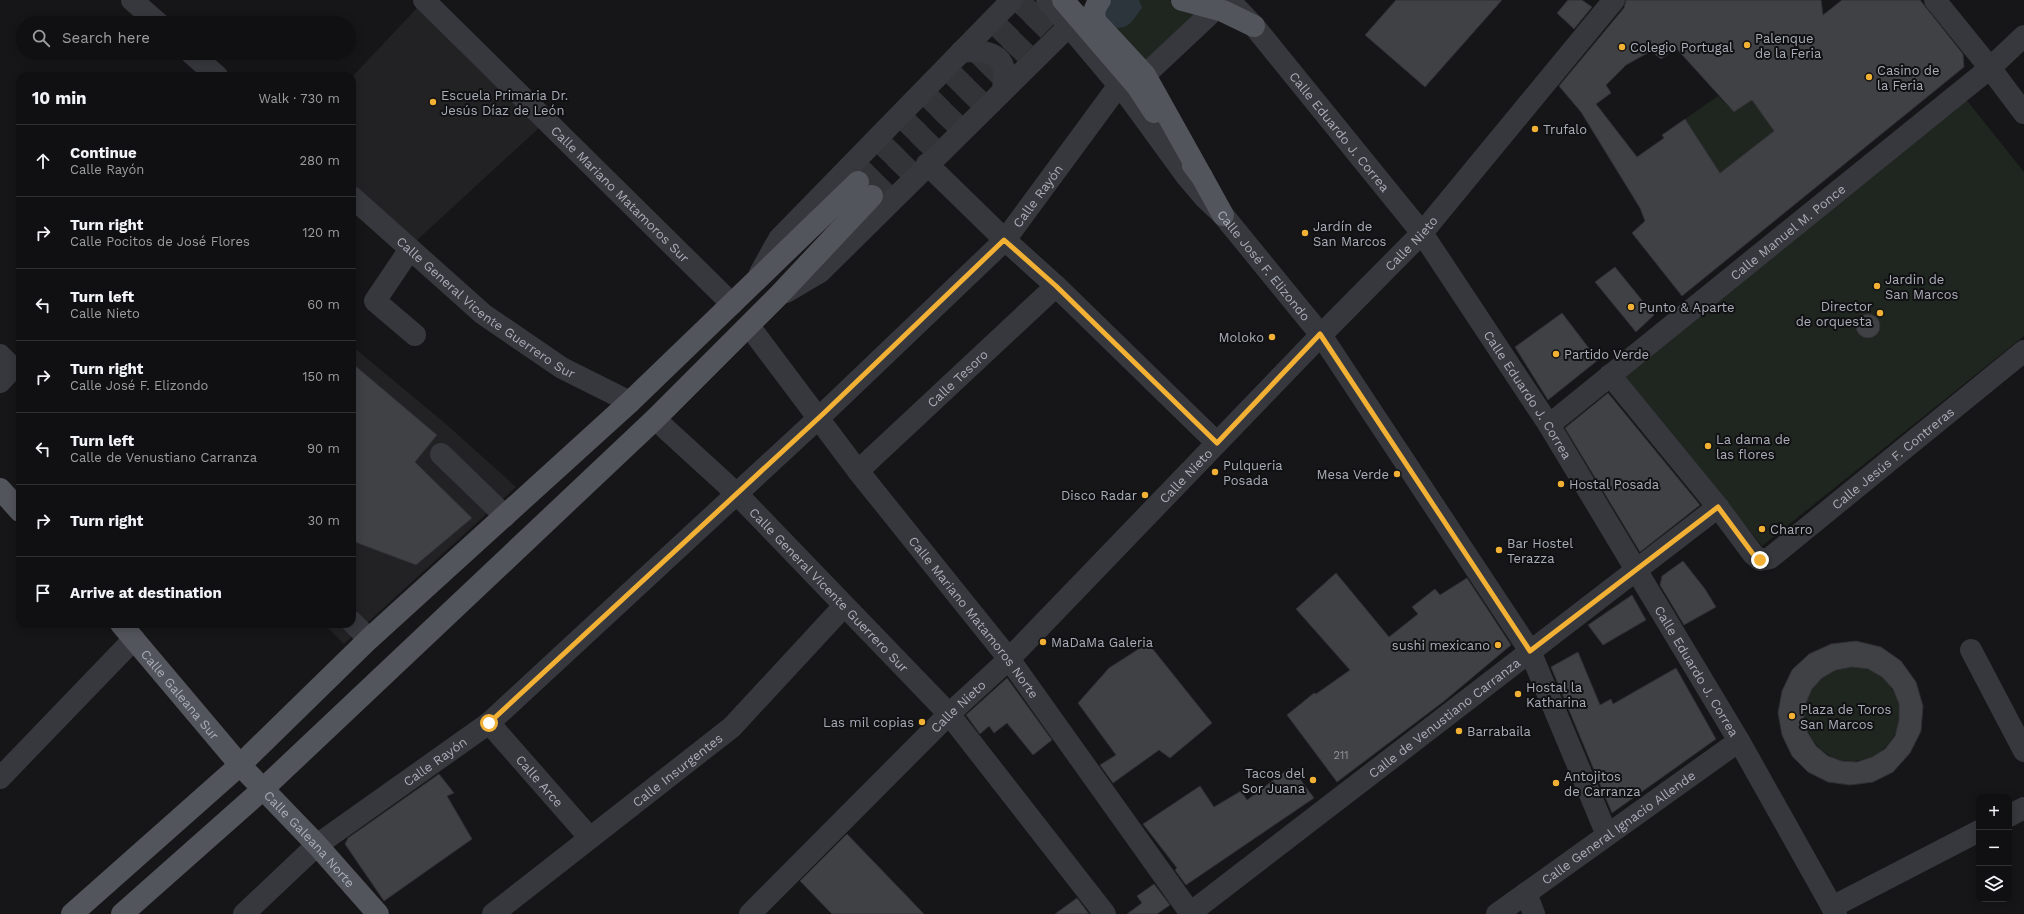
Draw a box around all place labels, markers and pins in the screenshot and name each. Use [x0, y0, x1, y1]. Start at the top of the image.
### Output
place label: Palenque de la Feria [1755, 31, 1822, 61]
place label: Colegio Portugal [1630, 40, 1733, 55]
marker: Palenque de la Feria [1742, 40, 1752, 50]
marker: Colegio Portugal [1617, 42, 1627, 52]
place label: Casino de la Feria [1877, 63, 1940, 93]
marker: Casino de la Feria [1864, 72, 1874, 82]
place label: Escuela Primaria Dr. Jesús Díaz de León [441, 88, 568, 118]
marker: Escuela Primaria Dr. Jesús Díaz de León [428, 97, 438, 107]
place label: Trufalo [1543, 122, 1587, 137]
marker: Trufalo [1530, 124, 1540, 134]
place label: Jardín de San Marcos [1313, 219, 1387, 249]
marker: Jardín de San Marcos [1300, 228, 1310, 238]
place label: Jardin de San Marcos [1885, 272, 1959, 302]
marker: Jardin de San Marcos [1872, 281, 1882, 291]
place label: Director de orquesta [1796, 299, 1873, 329]
place label: Punto & Aparte [1639, 300, 1735, 315]
marker: Punto & Aparte [1626, 302, 1636, 312]
marker: Director de orquesta [1875, 308, 1885, 318]
place label: Moloko [1218, 330, 1264, 345]
marker: Moloko [1267, 332, 1277, 342]
place label: Partido Verde [1564, 347, 1649, 362]
marker: Partido Verde [1551, 349, 1561, 359]
place label: La dama de las flores [1716, 432, 1790, 462]
marker: La dama de las flores [1703, 441, 1713, 451]
place label: Pulqueria Posada [1223, 458, 1283, 488]
marker: Pulqueria Posada [1210, 467, 1220, 477]
place label: Mesa Verde [1317, 467, 1389, 482]
marker: Mesa Verde [1392, 469, 1402, 479]
place label: Hostal Posada [1569, 477, 1660, 492]
marker: Hostal Posada [1556, 479, 1566, 489]
place label: Disco Radar [1061, 488, 1137, 503]
marker: Disco Radar [1140, 490, 1150, 500]
place label: Charro [1770, 522, 1813, 537]
marker: Charro [1757, 524, 1767, 534]
place label: Bar Hostel Terazza [1507, 536, 1573, 566]
marker: Bar Hostel Terazza [1494, 545, 1504, 555]
place label: MaDaMa Galeria [1051, 635, 1154, 650]
marker: MaDaMa Galeria [1038, 637, 1048, 647]
place label: sushi mexicano [1392, 638, 1490, 653]
marker: sushi mexicano [1493, 640, 1503, 650]
place label: Hostal la Katharina [1526, 680, 1587, 710]
marker: Hostal la Katharina [1513, 689, 1523, 699]
place label: Plaza de Toros San Marcos [1800, 702, 1892, 732]
marker: Plaza de Toros San Marcos [1787, 711, 1797, 721]
place label: Las mil copias [823, 715, 914, 730]
marker: Las mil copias [917, 717, 927, 727]
place label: Barrabaila [1467, 724, 1532, 739]
marker: Barrabaila [1454, 726, 1464, 736]
place label: Tacos del Sor Juana [1242, 766, 1306, 796]
place label: Antojitos de Carranza [1564, 769, 1641, 799]
marker: Tacos del Sor Juana [1308, 775, 1318, 785]
marker: Antojitos de Carranza [1551, 778, 1561, 788]

